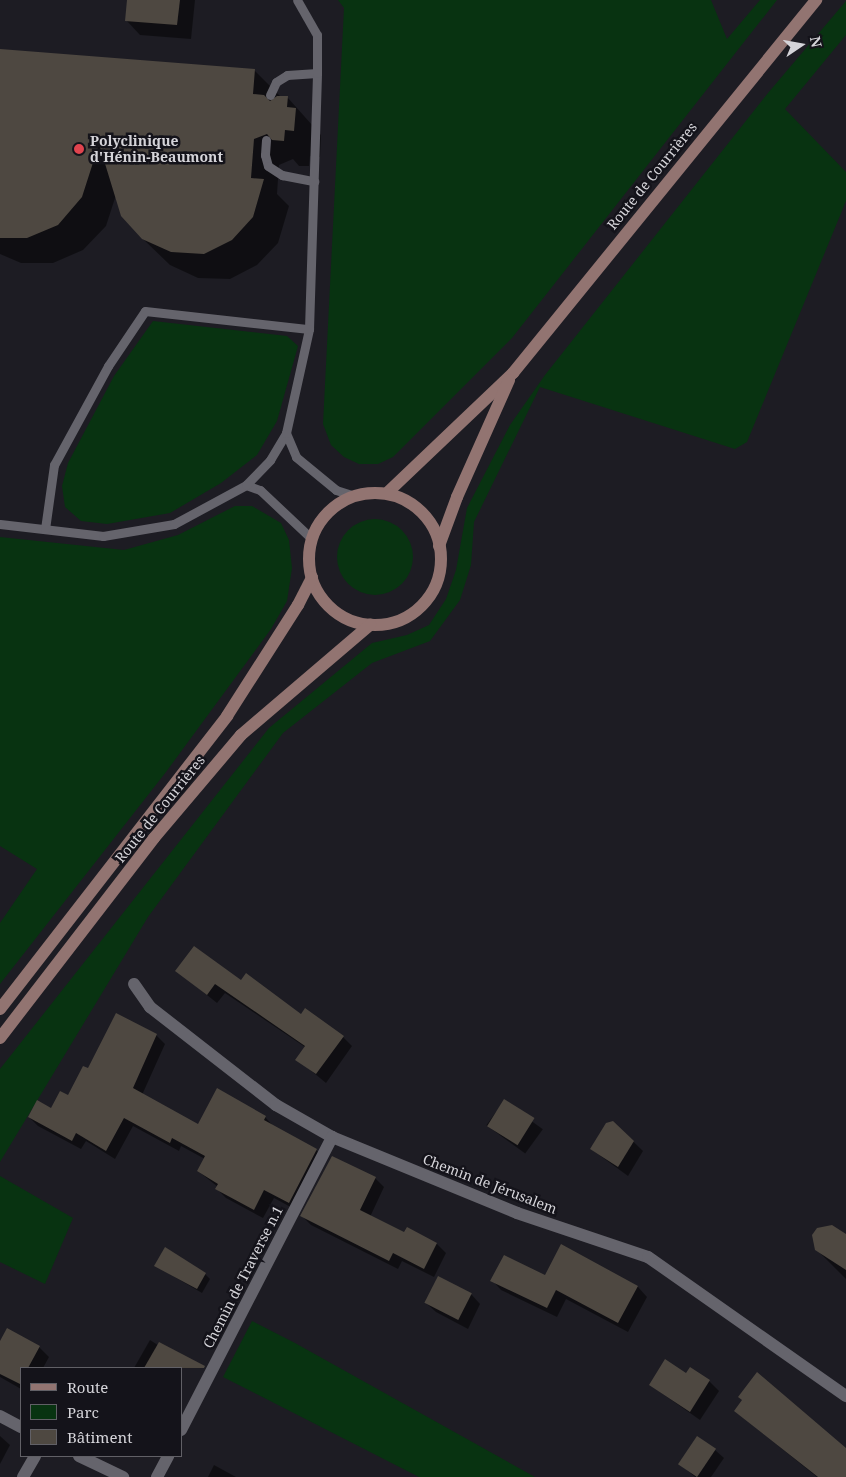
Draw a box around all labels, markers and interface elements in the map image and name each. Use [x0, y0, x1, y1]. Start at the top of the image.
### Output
north arrow [776, 20, 826, 70]
text: N [806, 34, 827, 49]
street label: Route de Courrières [604, 119, 700, 233]
place label: Polyclinique d'Hénin-Beaumont [90, 133, 223, 166]
marker: Polyclinique d'Hénin-Beaumont [72, 142, 86, 156]
street label: Route de Courrières [112, 752, 208, 866]
street label: Chemin de Jérusalem [421, 1151, 559, 1217]
street label: Chemin de Traverse n.1 [200, 1203, 286, 1351]
legend [20, 1367, 182, 1457]
text: Route [67, 1377, 108, 1397]
text: Parc [67, 1402, 99, 1422]
text: Bâtiment [67, 1427, 133, 1447]

